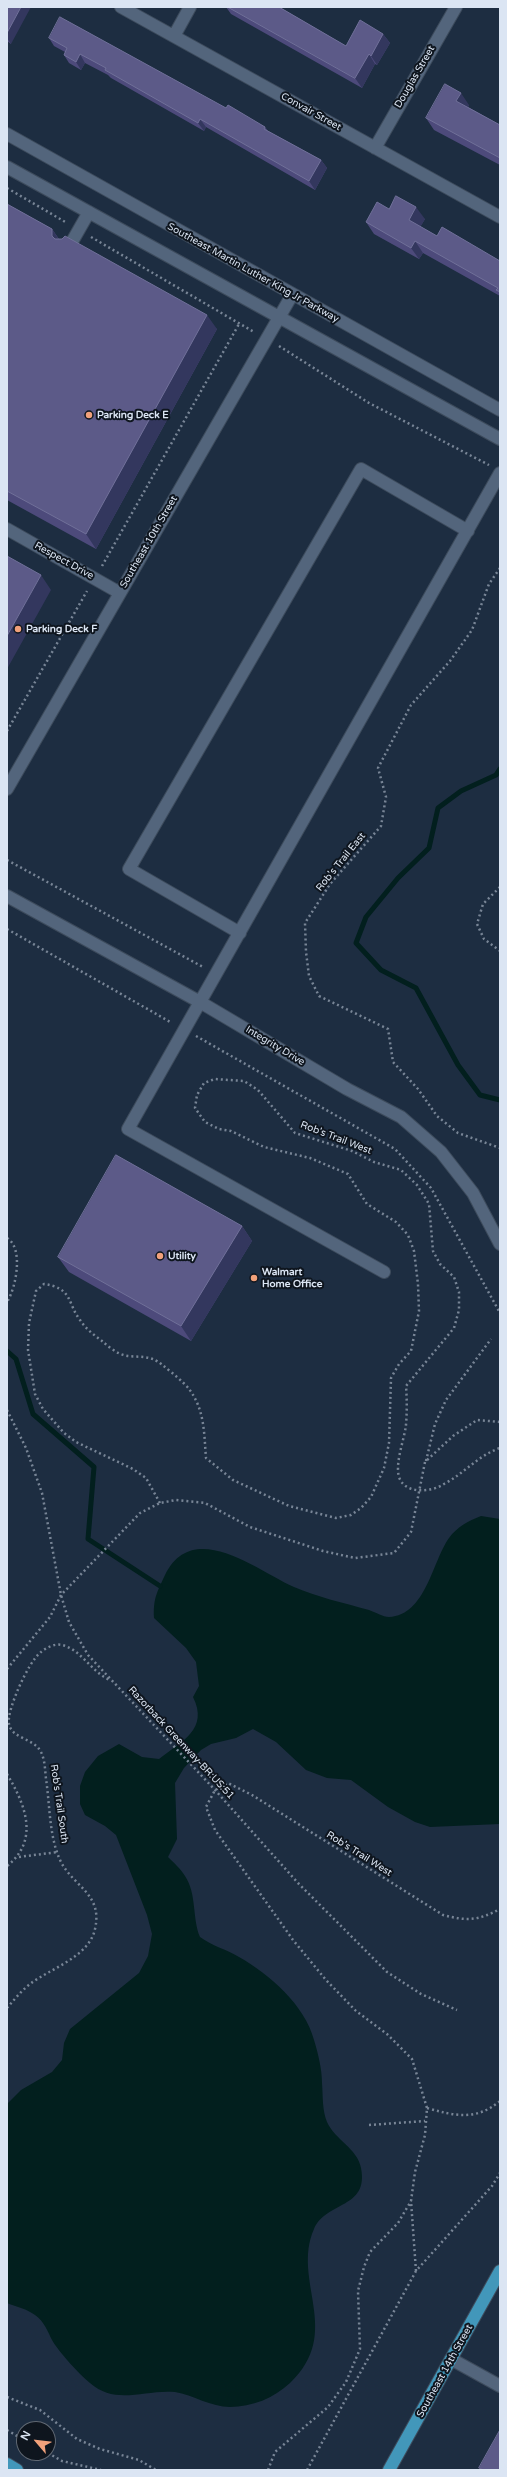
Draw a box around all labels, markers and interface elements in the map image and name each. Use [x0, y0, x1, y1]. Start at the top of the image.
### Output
street label: Douglas Street [392, 44, 438, 110]
street label: Convair Street [279, 90, 343, 134]
street label: Southeast Martin Luther King Jr Parkway [165, 221, 341, 325]
place label: Parking Deck E [97, 409, 169, 421]
marker: Parking Deck E [84, 410, 94, 420]
street label: Southeast 10th Street [118, 494, 180, 590]
street label: Respect Drive [32, 540, 96, 582]
place label: Parking Deck F [26, 623, 97, 635]
marker: Parking Deck F [13, 624, 23, 634]
street label: Rob's Trail East [314, 830, 368, 894]
street label: Integrity Drive [243, 1024, 307, 1068]
street label: Rob's Trail West [299, 1119, 373, 1157]
place label: Utility [168, 1250, 196, 1262]
marker: Utility [155, 1251, 165, 1261]
place label: Walmart Home Office [262, 1266, 322, 1290]
marker: Walmart Home Office [249, 1273, 259, 1283]
street label: Razorback Greenway-BR:US:51 [126, 1684, 236, 1802]
street label: Rob's Trail South [48, 1764, 70, 1844]
street label: Rob's Trail West [324, 1829, 394, 1879]
street label: Southeast 14th Street [414, 2322, 476, 2420]
north arrow [16, 2421, 56, 2461]
text: N [18, 2429, 34, 2443]

